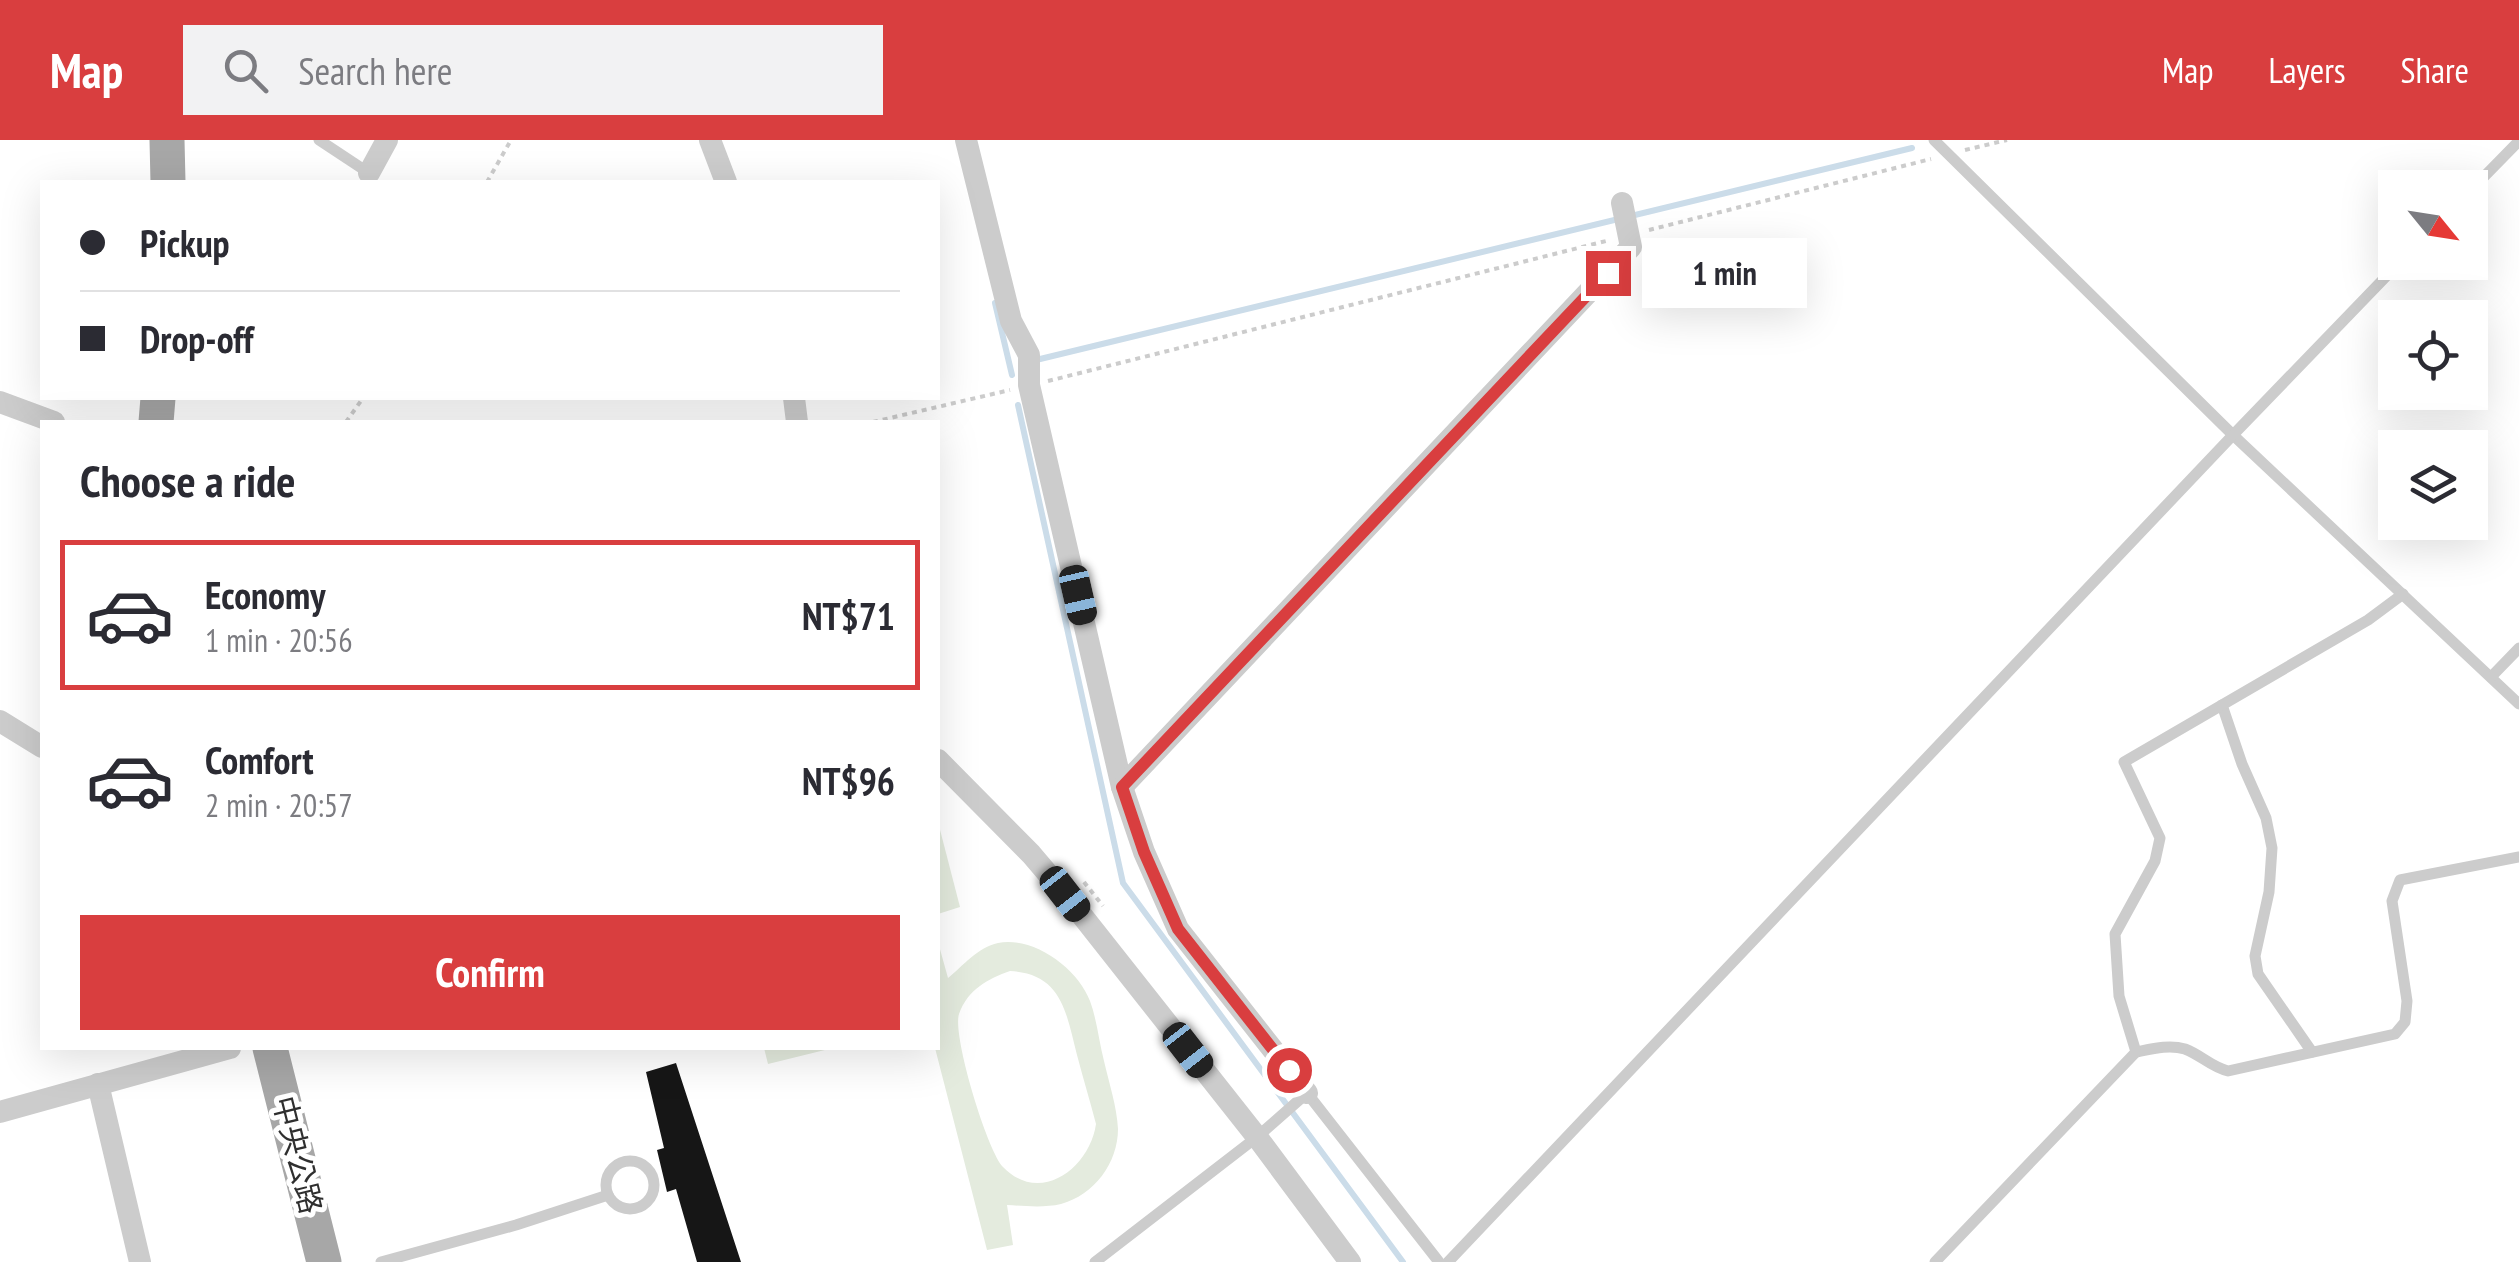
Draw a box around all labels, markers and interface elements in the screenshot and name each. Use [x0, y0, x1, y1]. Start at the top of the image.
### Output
search box [183, 25, 883, 115]
text: Map [50, 39, 123, 101]
icon: search [218, 43, 273, 98]
text: Search here [298, 46, 453, 95]
text: Map [2162, 47, 2213, 93]
text: Layers [2268, 47, 2346, 93]
text: Share [2401, 47, 2469, 93]
north arrow [2378, 170, 2488, 280]
map controls [2378, 170, 2488, 540]
text: Pickup [140, 218, 230, 267]
callout: 1 min [1643, 238, 1808, 308]
route end [1586, 251, 1631, 296]
text: 1 min [1692, 252, 1757, 294]
button: locate [2378, 300, 2488, 410]
text: Drop-off [140, 314, 254, 363]
button: layers [2378, 430, 2488, 540]
text: Choose a ride [80, 451, 295, 509]
car [1057, 562, 1099, 628]
icon: car [85, 570, 175, 660]
text: Economy [205, 570, 325, 619]
text: NT$71 [802, 591, 895, 640]
text: 1 min · 20:56 [205, 619, 353, 661]
icon: car [85, 735, 175, 825]
text: Comfort [205, 735, 314, 784]
text: NT$96 [802, 756, 895, 805]
text: 2 min · 20:57 [205, 784, 353, 826]
car [1035, 861, 1095, 927]
button: Confirm [80, 915, 900, 1030]
car [1158, 1017, 1218, 1083]
route start [1267, 1048, 1312, 1093]
street label: 中央公路 [265, 1092, 332, 1218]

